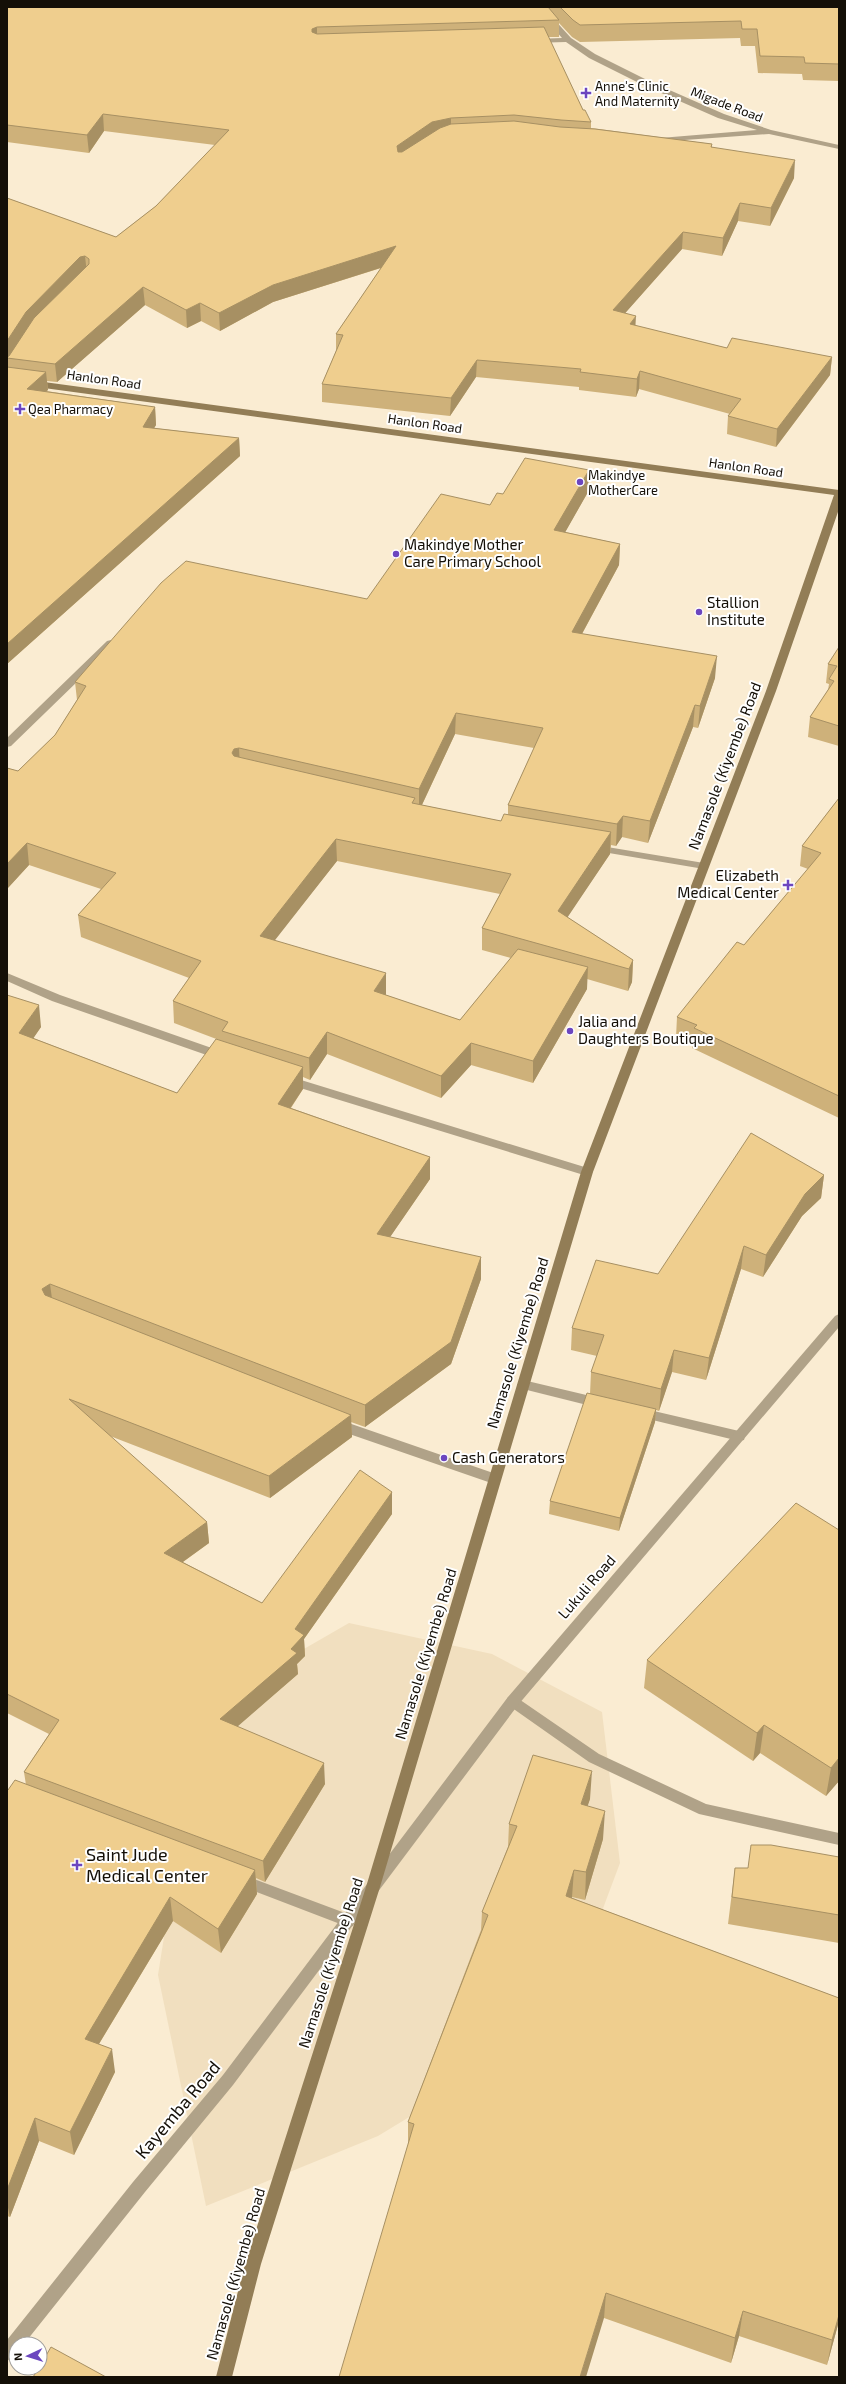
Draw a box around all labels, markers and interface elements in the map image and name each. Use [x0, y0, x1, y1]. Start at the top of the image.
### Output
place label: Anne's Clinic And Maternity [595, 78, 679, 109]
street label: Migade Road [689, 83, 765, 125]
marker: Anne's Clinic And Maternity [580, 87, 592, 99]
street label: Hanlon Road [66, 366, 142, 392]
place label: Qea Pharmacy [28, 401, 113, 417]
marker: Qea Pharmacy [15, 404, 25, 414]
street label: Hanlon Road [387, 410, 463, 436]
street label: Hanlon Road [708, 454, 784, 480]
place label: Makindye MotherCare [588, 467, 658, 498]
marker: Makindye MotherCare [575, 477, 585, 487]
place label: Makindye Mother Care Primary School [404, 535, 541, 570]
marker: Makindye Mother Care Primary School [391, 549, 401, 559]
place label: Stallion Institute [707, 593, 765, 628]
marker: Stallion Institute [694, 607, 704, 617]
street label: Namasole (Kiyembe) Road [684, 679, 764, 852]
place label: Elizabeth Medical Center [677, 866, 779, 901]
marker: Elizabeth Medical Center [782, 879, 794, 891]
place label: Jalia and Daughters Boutique [578, 1012, 714, 1047]
marker: Jalia and Daughters Boutique [565, 1026, 575, 1036]
street label: Namasole (Kiyembe) Road [482, 1255, 552, 1430]
place label: Cash Generators [452, 1448, 565, 1466]
marker: Cash Generators [439, 1453, 449, 1463]
street label: Lukuli Road [554, 1551, 619, 1622]
street label: Namasole (Kiyembe) Road [390, 1566, 460, 1741]
place label: Saint Jude Medical Center [86, 1843, 208, 1886]
marker: Saint Jude Medical Center [71, 1859, 83, 1871]
street label: Namasole (Kiyembe) Road [294, 1875, 366, 2050]
street label: Kayemba Road [130, 2056, 225, 2163]
street label: Namasole (Kiyembe) Road [202, 2186, 268, 2362]
north arrow [8, 2336, 48, 2376]
text: N [11, 2352, 24, 2361]

